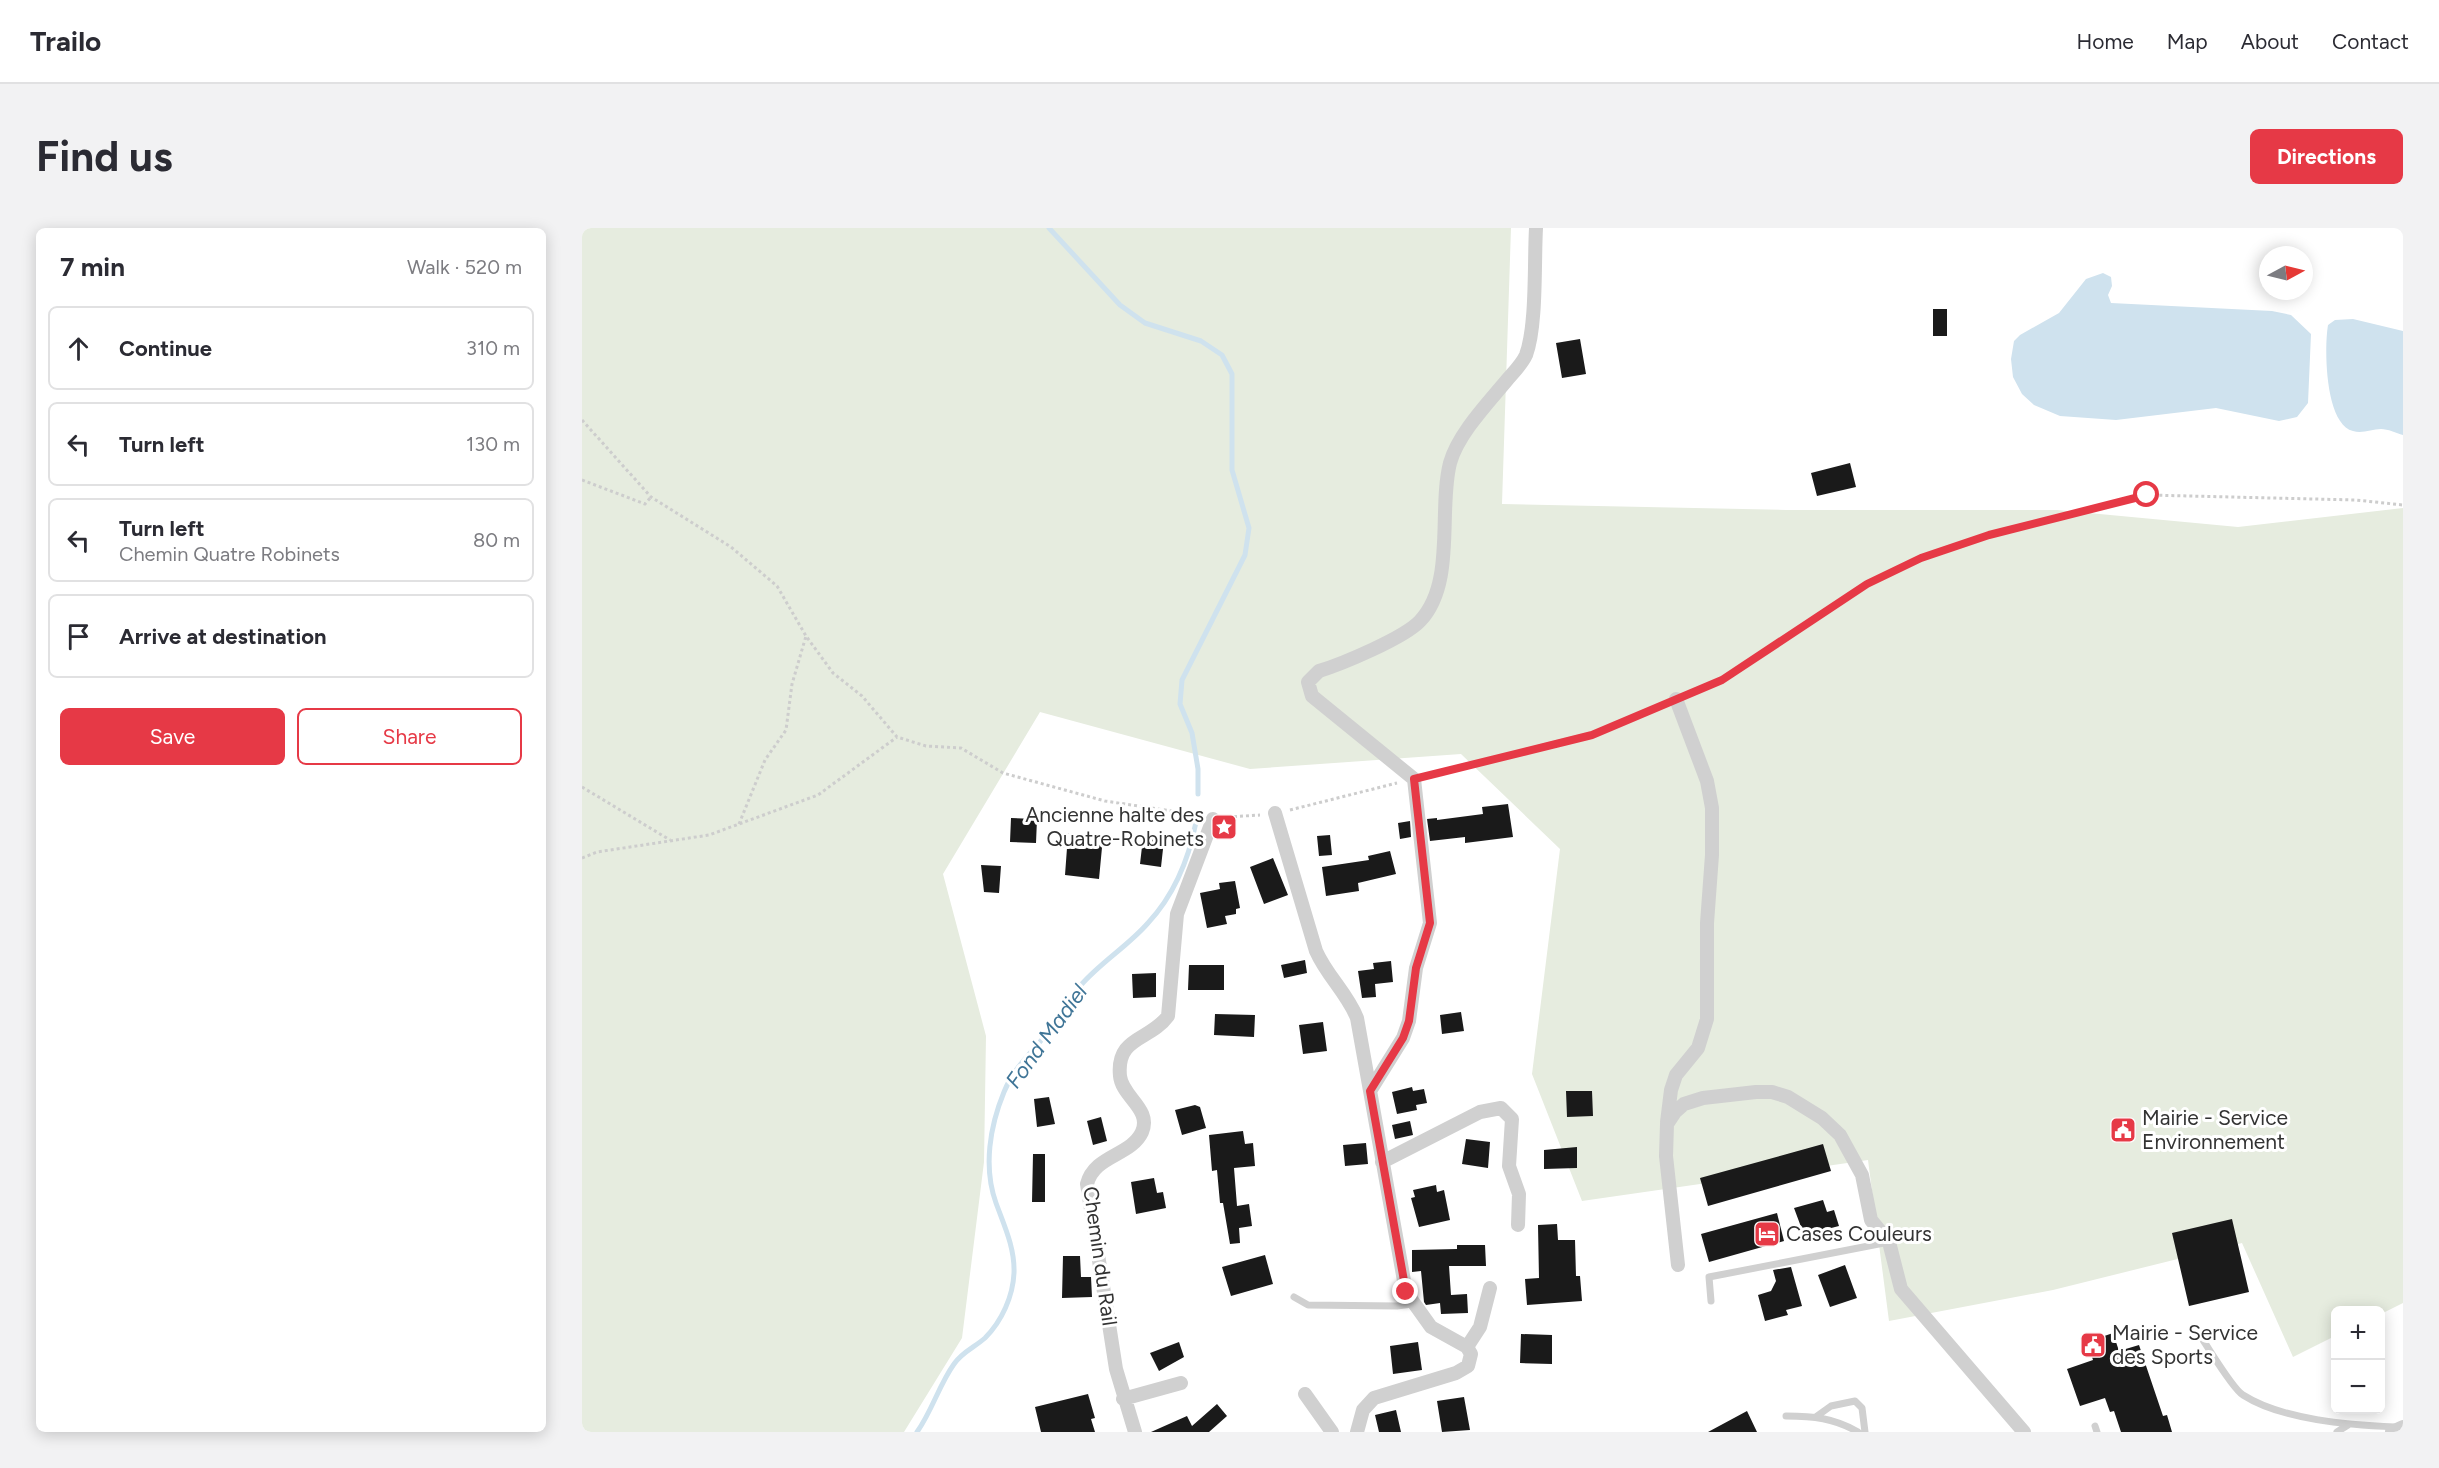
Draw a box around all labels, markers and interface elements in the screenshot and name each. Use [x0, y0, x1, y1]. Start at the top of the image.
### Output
text: Trailo [30, 24, 101, 58]
text: Home [2077, 29, 2134, 54]
text: Map [2167, 29, 2208, 54]
text: About [2241, 29, 2299, 54]
text: Contact [2332, 29, 2409, 54]
button: Directions [2250, 129, 2403, 184]
text: Find us [36, 131, 173, 182]
north arrow [2259, 246, 2313, 300]
text: 7 min [60, 251, 125, 283]
text: Walk · 520 m [407, 255, 522, 279]
icon: ahead [62, 332, 95, 365]
text: Continue [119, 335, 212, 362]
text: 310 m [466, 336, 520, 360]
icon: left [62, 428, 95, 461]
text: Turn left [119, 431, 205, 458]
text: 130 m [466, 432, 520, 456]
route start [2133, 481, 2159, 507]
text: Turn left [119, 515, 205, 542]
icon: left [62, 524, 95, 557]
text: 80 m [473, 528, 520, 552]
text: Chemin Quatre Robinets [119, 542, 340, 566]
icon: arrive [62, 620, 95, 653]
text: Arrive at destination [119, 623, 327, 650]
button: Save [60, 708, 285, 765]
button: Share [297, 708, 522, 765]
place label: Ancienne halte des Quatre-Robinets [1025, 802, 1204, 851]
place icon: Ancienne halte des Quatre-Robinets [1209, 812, 1239, 842]
water label: Fond Madiel [1000, 979, 1093, 1093]
place label: Mairie - Service Environnement [2142, 1105, 2288, 1154]
public building icon: Mairie - Service Environnement [2108, 1115, 2138, 1145]
street label: Chemin du Rail [1078, 1185, 1123, 1327]
hotel icon: Cases Couleurs [1752, 1219, 1782, 1249]
place label: Cases Couleurs [1786, 1221, 1932, 1246]
route end [1392, 1278, 1418, 1304]
map controls [2331, 1306, 2385, 1414]
button: + [2331, 1306, 2385, 1360]
place label: Mairie - Service des Sports [2112, 1320, 2258, 1369]
public building icon: Mairie - Service des Sports [2078, 1330, 2108, 1360]
button: − [2331, 1360, 2385, 1414]

